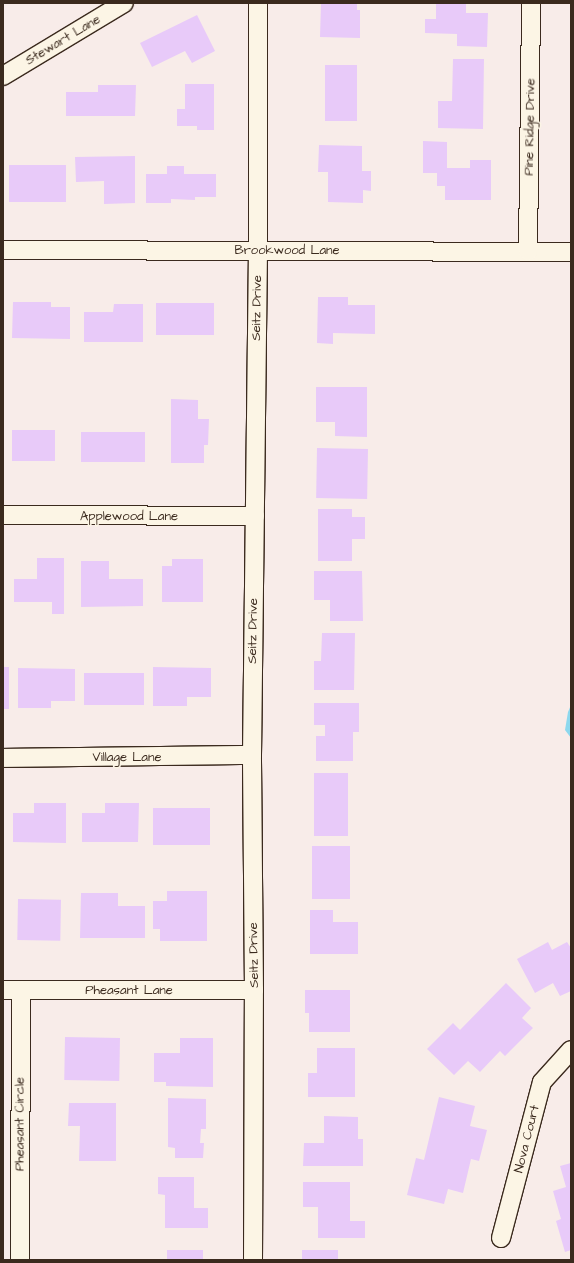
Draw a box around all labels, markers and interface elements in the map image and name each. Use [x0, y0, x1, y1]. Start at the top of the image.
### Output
street label: Stewart Lane [23, 12, 103, 68]
street label: Pine Ridge Drive [521, 78, 539, 176]
street label: Brookwood Lane [234, 242, 340, 258]
street label: Seitz Drive [249, 275, 265, 341]
street label: Applewood Lane [80, 508, 178, 524]
street label: Seitz Drive [245, 598, 261, 664]
street label: Village Lane [93, 749, 161, 765]
street label: Seitz Drive [246, 922, 262, 988]
street label: Pheasant Lane [85, 982, 173, 998]
street label: Pheasant Circle [12, 1077, 28, 1171]
street label: Nova Court [511, 1103, 543, 1175]

